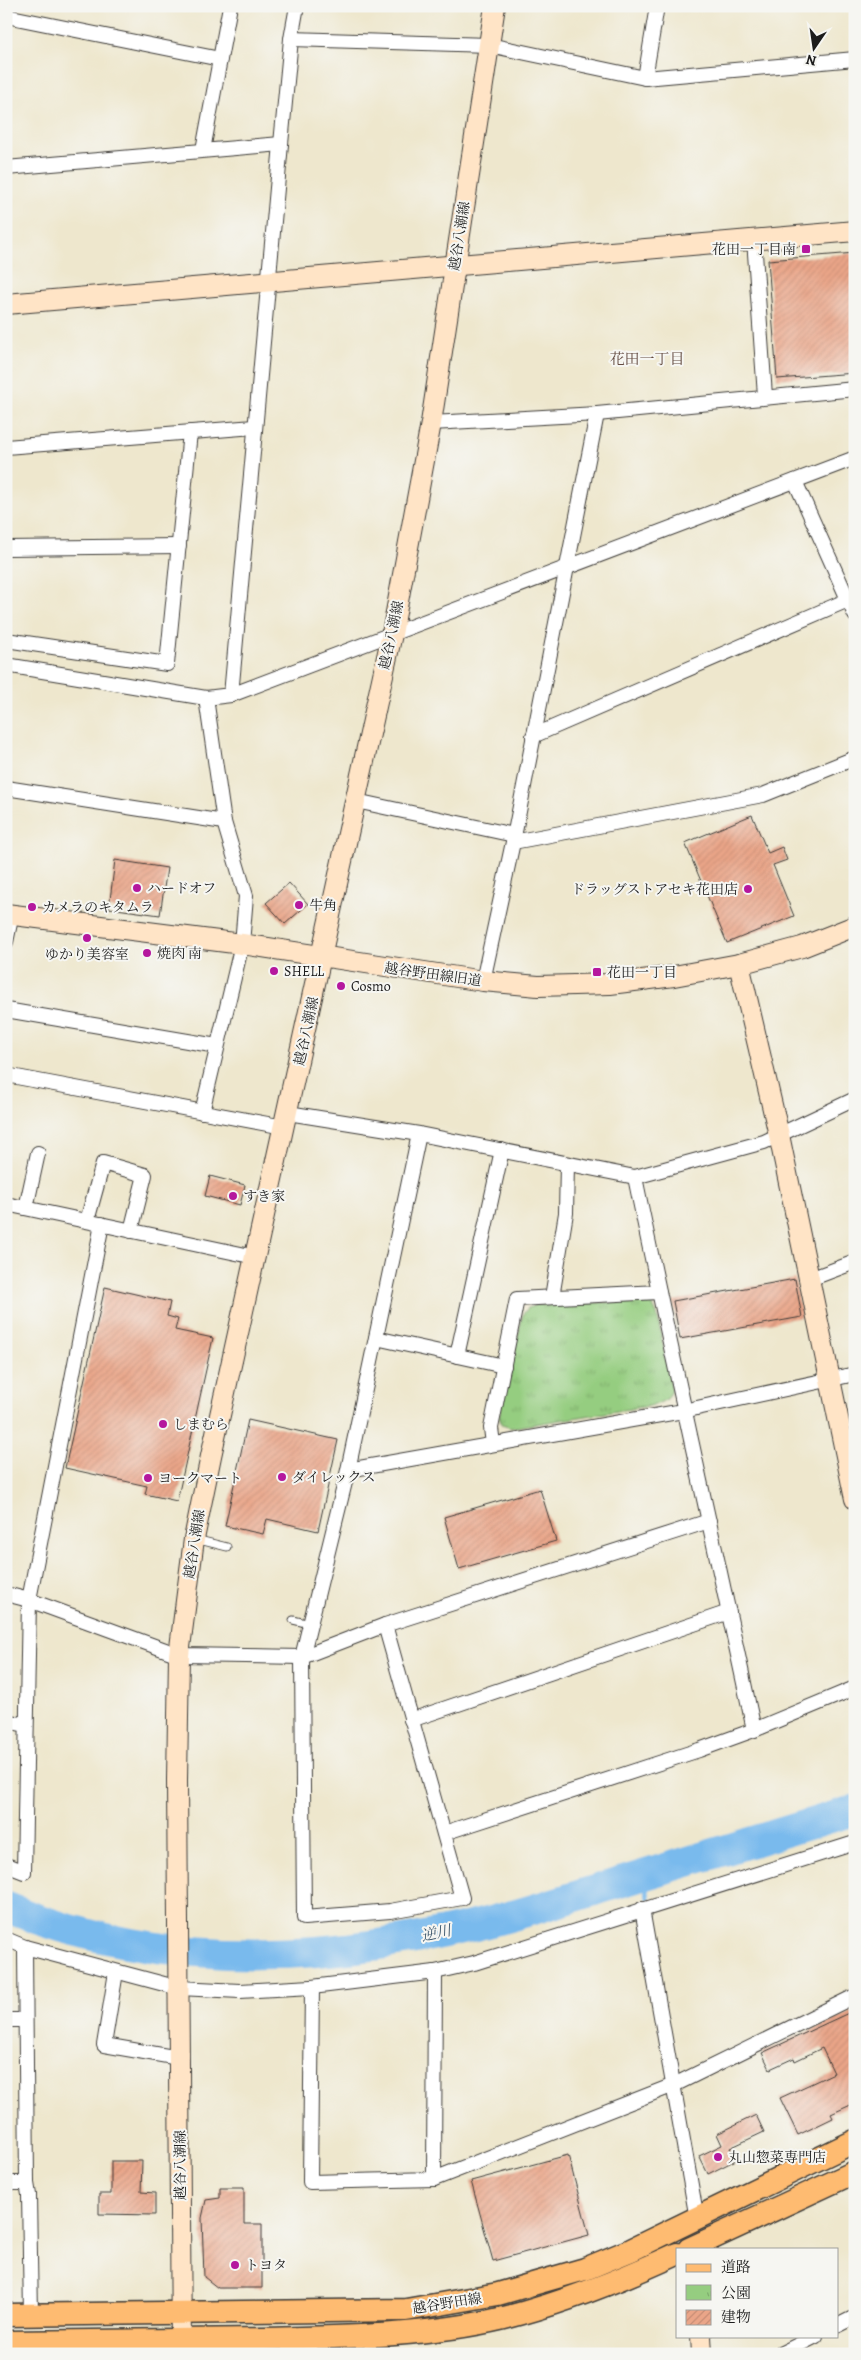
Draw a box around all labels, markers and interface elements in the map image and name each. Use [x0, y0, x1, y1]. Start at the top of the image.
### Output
north arrow [788, 22, 838, 72]
text: N [804, 50, 818, 71]
street label: 越谷八潮線 [445, 200, 474, 272]
place label: 花田一丁目南 [712, 240, 796, 259]
marker: 花田一丁目南 [800, 243, 812, 255]
district label: 花田一丁目 [609, 349, 685, 369]
street label: 越谷八潮線 [375, 599, 408, 671]
place label: ハードオフ [147, 879, 216, 898]
place label: ドラッグストアセキ花田店 [571, 880, 738, 899]
marker: ハードオフ [131, 882, 143, 894]
marker: ドラッグストアセキ花田店 [742, 883, 754, 895]
place label: 牛角 [309, 896, 337, 915]
place label: カメラのキタムラ [42, 898, 154, 917]
marker: 牛角 [293, 899, 305, 911]
marker: カメラのキタムラ [26, 901, 38, 913]
marker: ゆかり美容室 [81, 932, 93, 944]
place label: 焼肉 南 [157, 944, 202, 963]
place label: ゆかり美容室 [45, 945, 129, 964]
marker: 焼肉 南 [141, 947, 153, 959]
street label: 越谷野田線旧道 [383, 958, 483, 991]
place label: SHELL [284, 962, 325, 981]
place label: 花田一丁目 [607, 963, 677, 982]
marker: SHELL [268, 965, 280, 977]
marker: 花田一丁目 [591, 966, 603, 978]
place label: Cosmo [351, 977, 391, 996]
marker: Cosmo [335, 980, 347, 992]
street label: 越谷八潮線 [290, 995, 323, 1067]
place label: すき家 [243, 1187, 285, 1206]
marker: すき家 [227, 1190, 239, 1202]
place label: しまむら [173, 1415, 229, 1434]
marker: しまむら [157, 1418, 169, 1430]
place label: ダイレックス [292, 1468, 375, 1487]
place label: ヨークマート [158, 1469, 242, 1488]
marker: ダイレックス [276, 1471, 288, 1483]
marker: ヨークマート [142, 1472, 154, 1484]
street label: 越谷八潮線 [180, 1508, 209, 1580]
water label: 逆川 [419, 1920, 455, 1946]
street label: 越谷八潮線 [171, 2130, 190, 2200]
place label: 丸山惣菜専門店 [728, 2148, 826, 2167]
marker: 丸山惣菜専門店 [712, 2151, 724, 2163]
legend [676, 2248, 838, 2338]
place label: トヨタ [245, 2256, 287, 2275]
text: 道路 [721, 2257, 751, 2277]
marker: トヨタ [229, 2259, 241, 2271]
text: 公園 [721, 2283, 751, 2303]
street label: 越谷野田線 [411, 2289, 483, 2318]
text: 建物 [721, 2307, 751, 2327]

